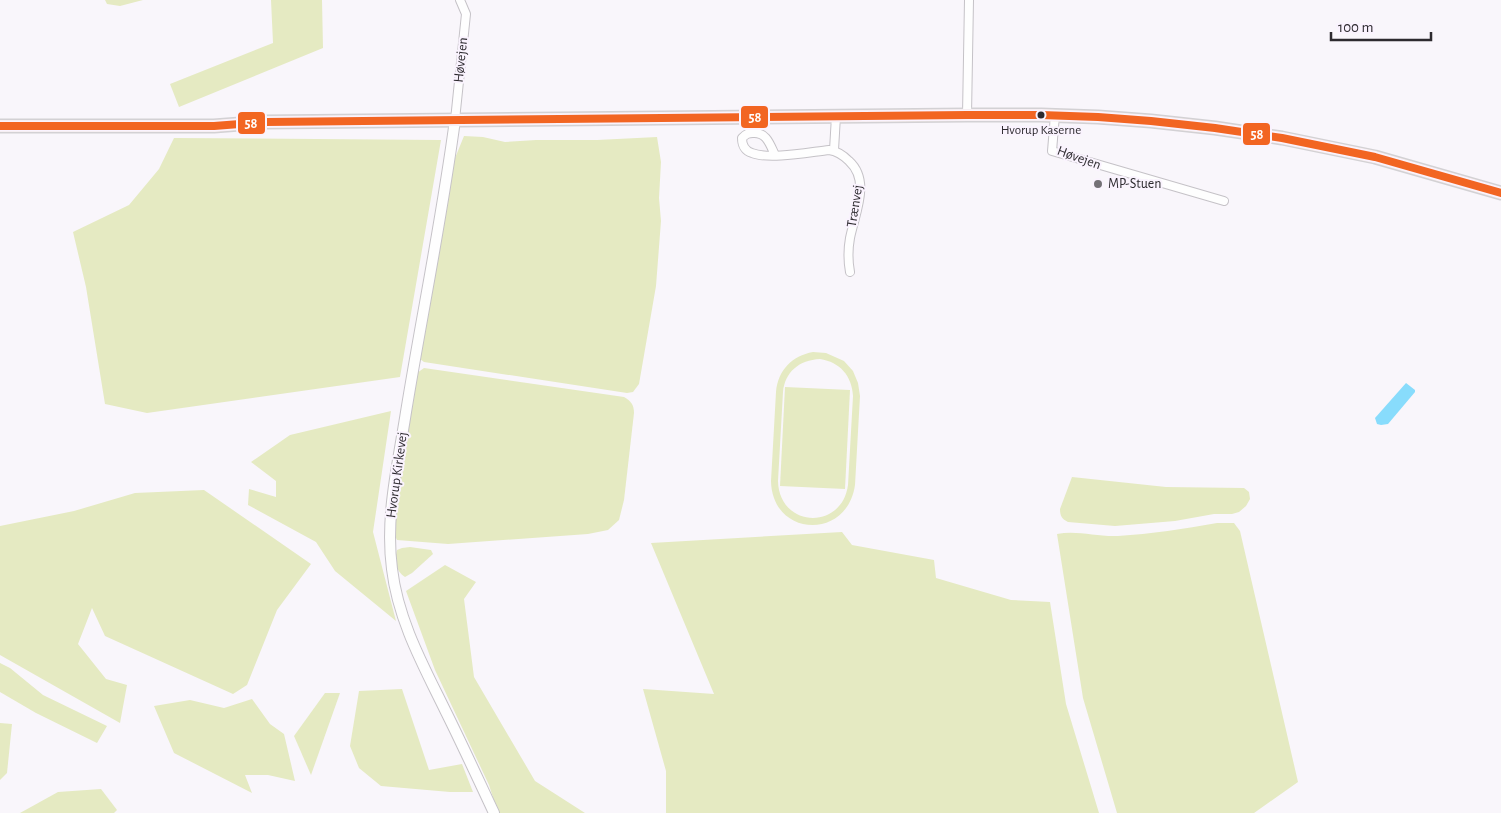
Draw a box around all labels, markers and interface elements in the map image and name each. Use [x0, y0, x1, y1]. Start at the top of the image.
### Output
scale bar [1331, 10, 1431, 42]
text: 100 m [1338, 20, 1373, 35]
street label: Høvejen [452, 37, 470, 83]
line badge: 58 [740, 105, 769, 129]
marker: Hvorup Kaserne [1036, 110, 1046, 120]
line badge: 58 [237, 111, 266, 135]
text: 58 [749, 111, 762, 125]
text: 58 [245, 117, 258, 131]
line badge: 58 [1242, 122, 1271, 146]
place label: Hvorup Kaserne [1001, 124, 1081, 137]
text: 58 [1251, 128, 1264, 142]
street label: Høvejen [1055, 144, 1103, 172]
place label: MP-Stuen [1108, 177, 1162, 191]
marker: MP-Stuen [1092, 178, 1104, 190]
street label: Trænvej [845, 184, 865, 228]
street label: Hvorup Kirkevej [384, 431, 410, 519]

